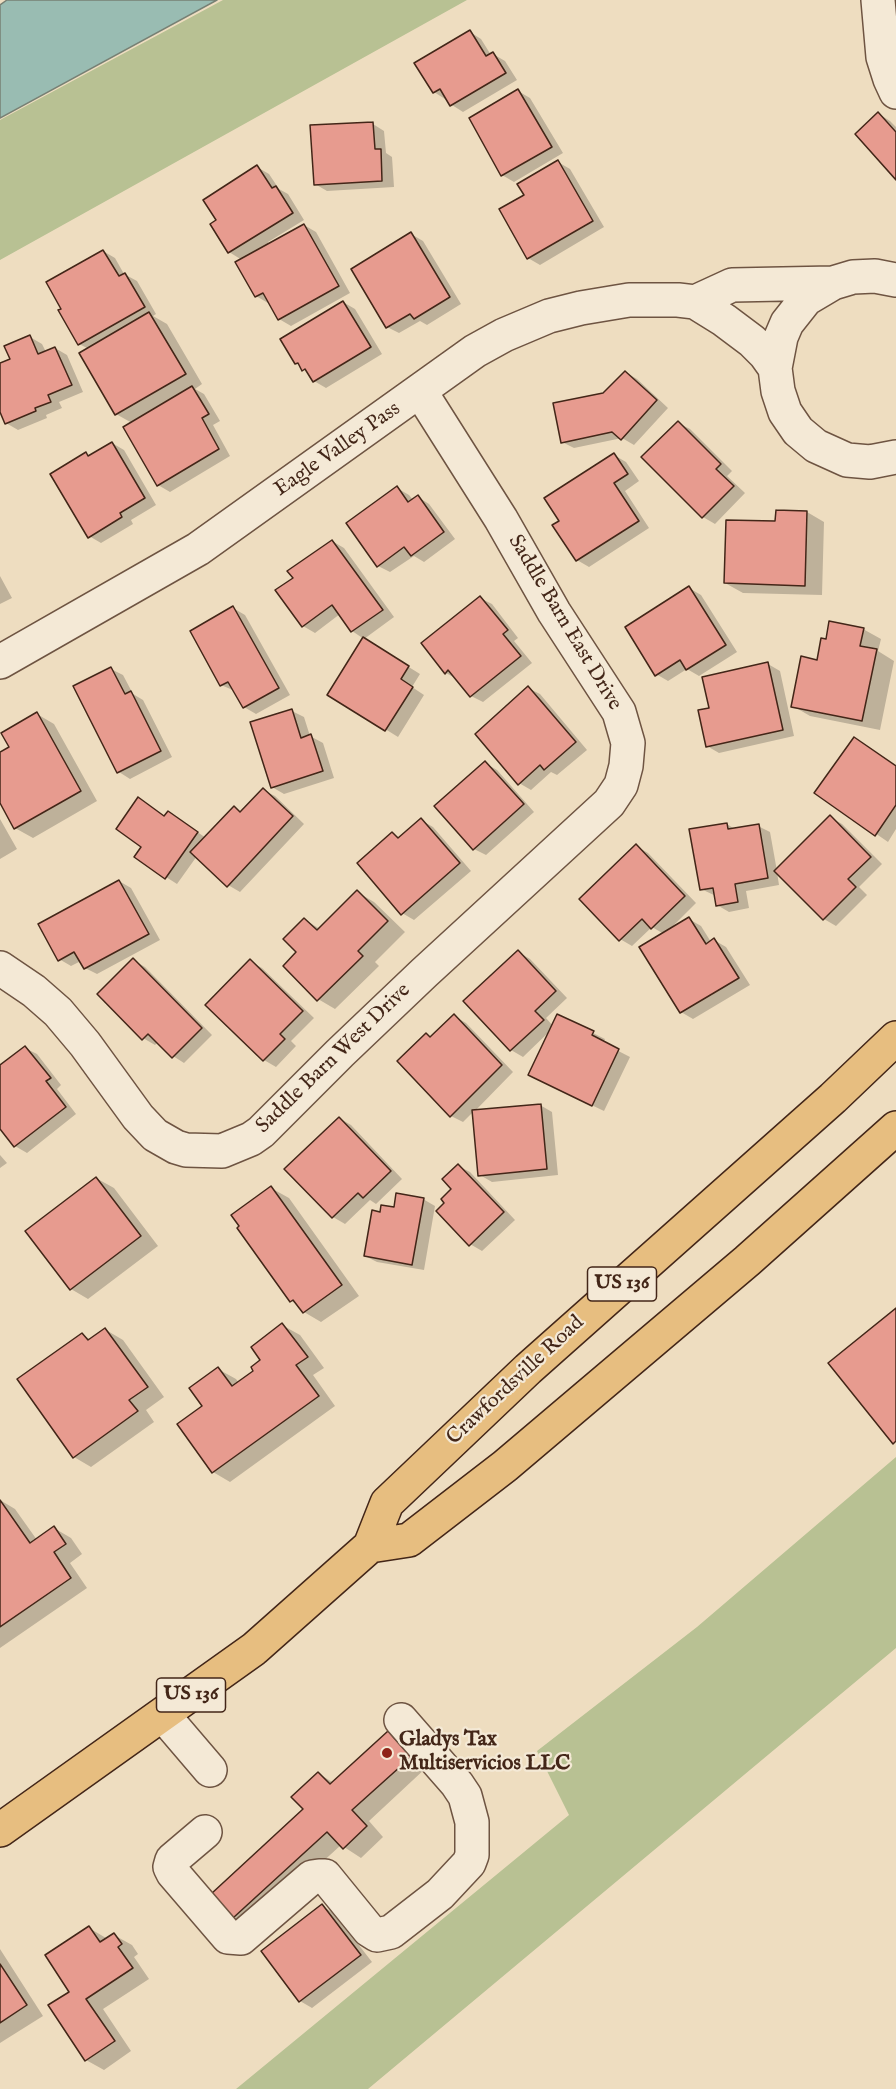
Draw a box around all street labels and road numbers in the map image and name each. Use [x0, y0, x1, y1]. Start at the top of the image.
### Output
street label: Eagle Valley Pass [270, 397, 406, 503]
street label: Saddle Barn East Drive [502, 531, 626, 715]
street label: Saddle Barn West Drive [251, 979, 417, 1139]
road number: US 136 [588, 1267, 656, 1301]
street label: Crawfordsville Road [442, 1311, 590, 1451]
road number: US 136 [156, 1678, 225, 1712]

